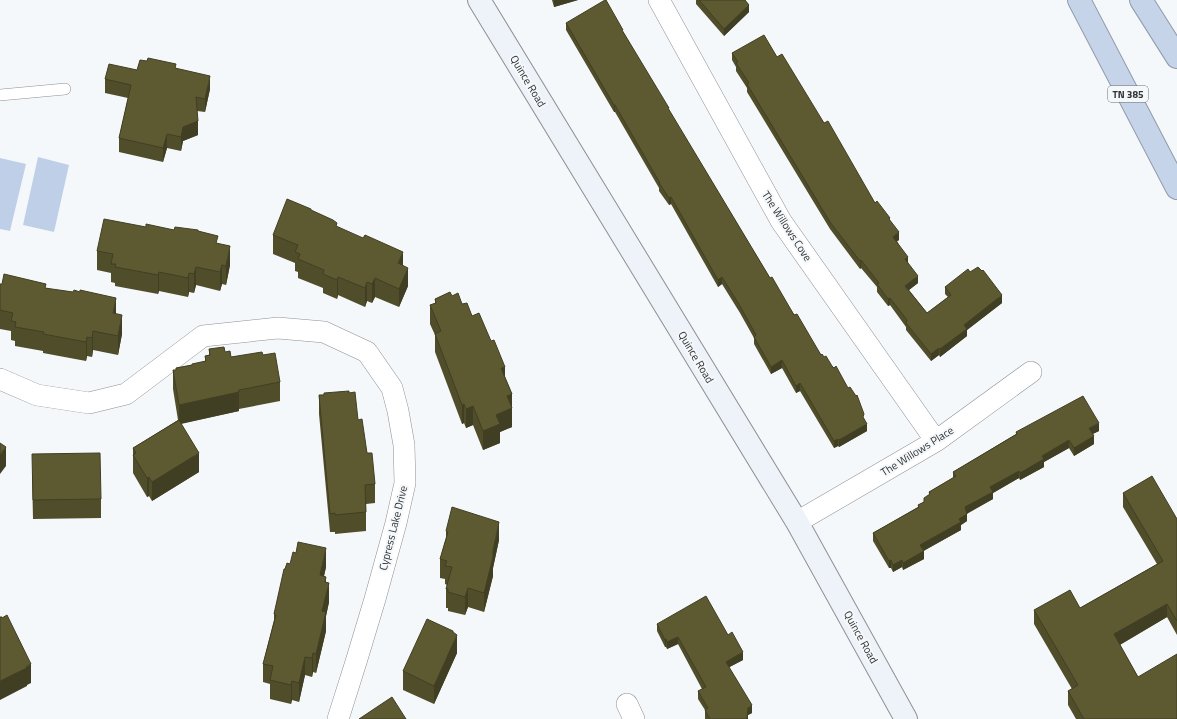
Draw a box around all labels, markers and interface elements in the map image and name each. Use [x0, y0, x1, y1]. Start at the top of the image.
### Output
street label: Quince Road [506, 52, 550, 110]
road number: TN 385 [1108, 86, 1148, 102]
street label: The Willows Cove [758, 188, 816, 265]
street label: Quince Road [674, 328, 718, 386]
street label: The Willows Place [877, 422, 957, 480]
street label: Cypress Lake Drive [375, 484, 411, 572]
street label: Quince Road [840, 608, 882, 666]

